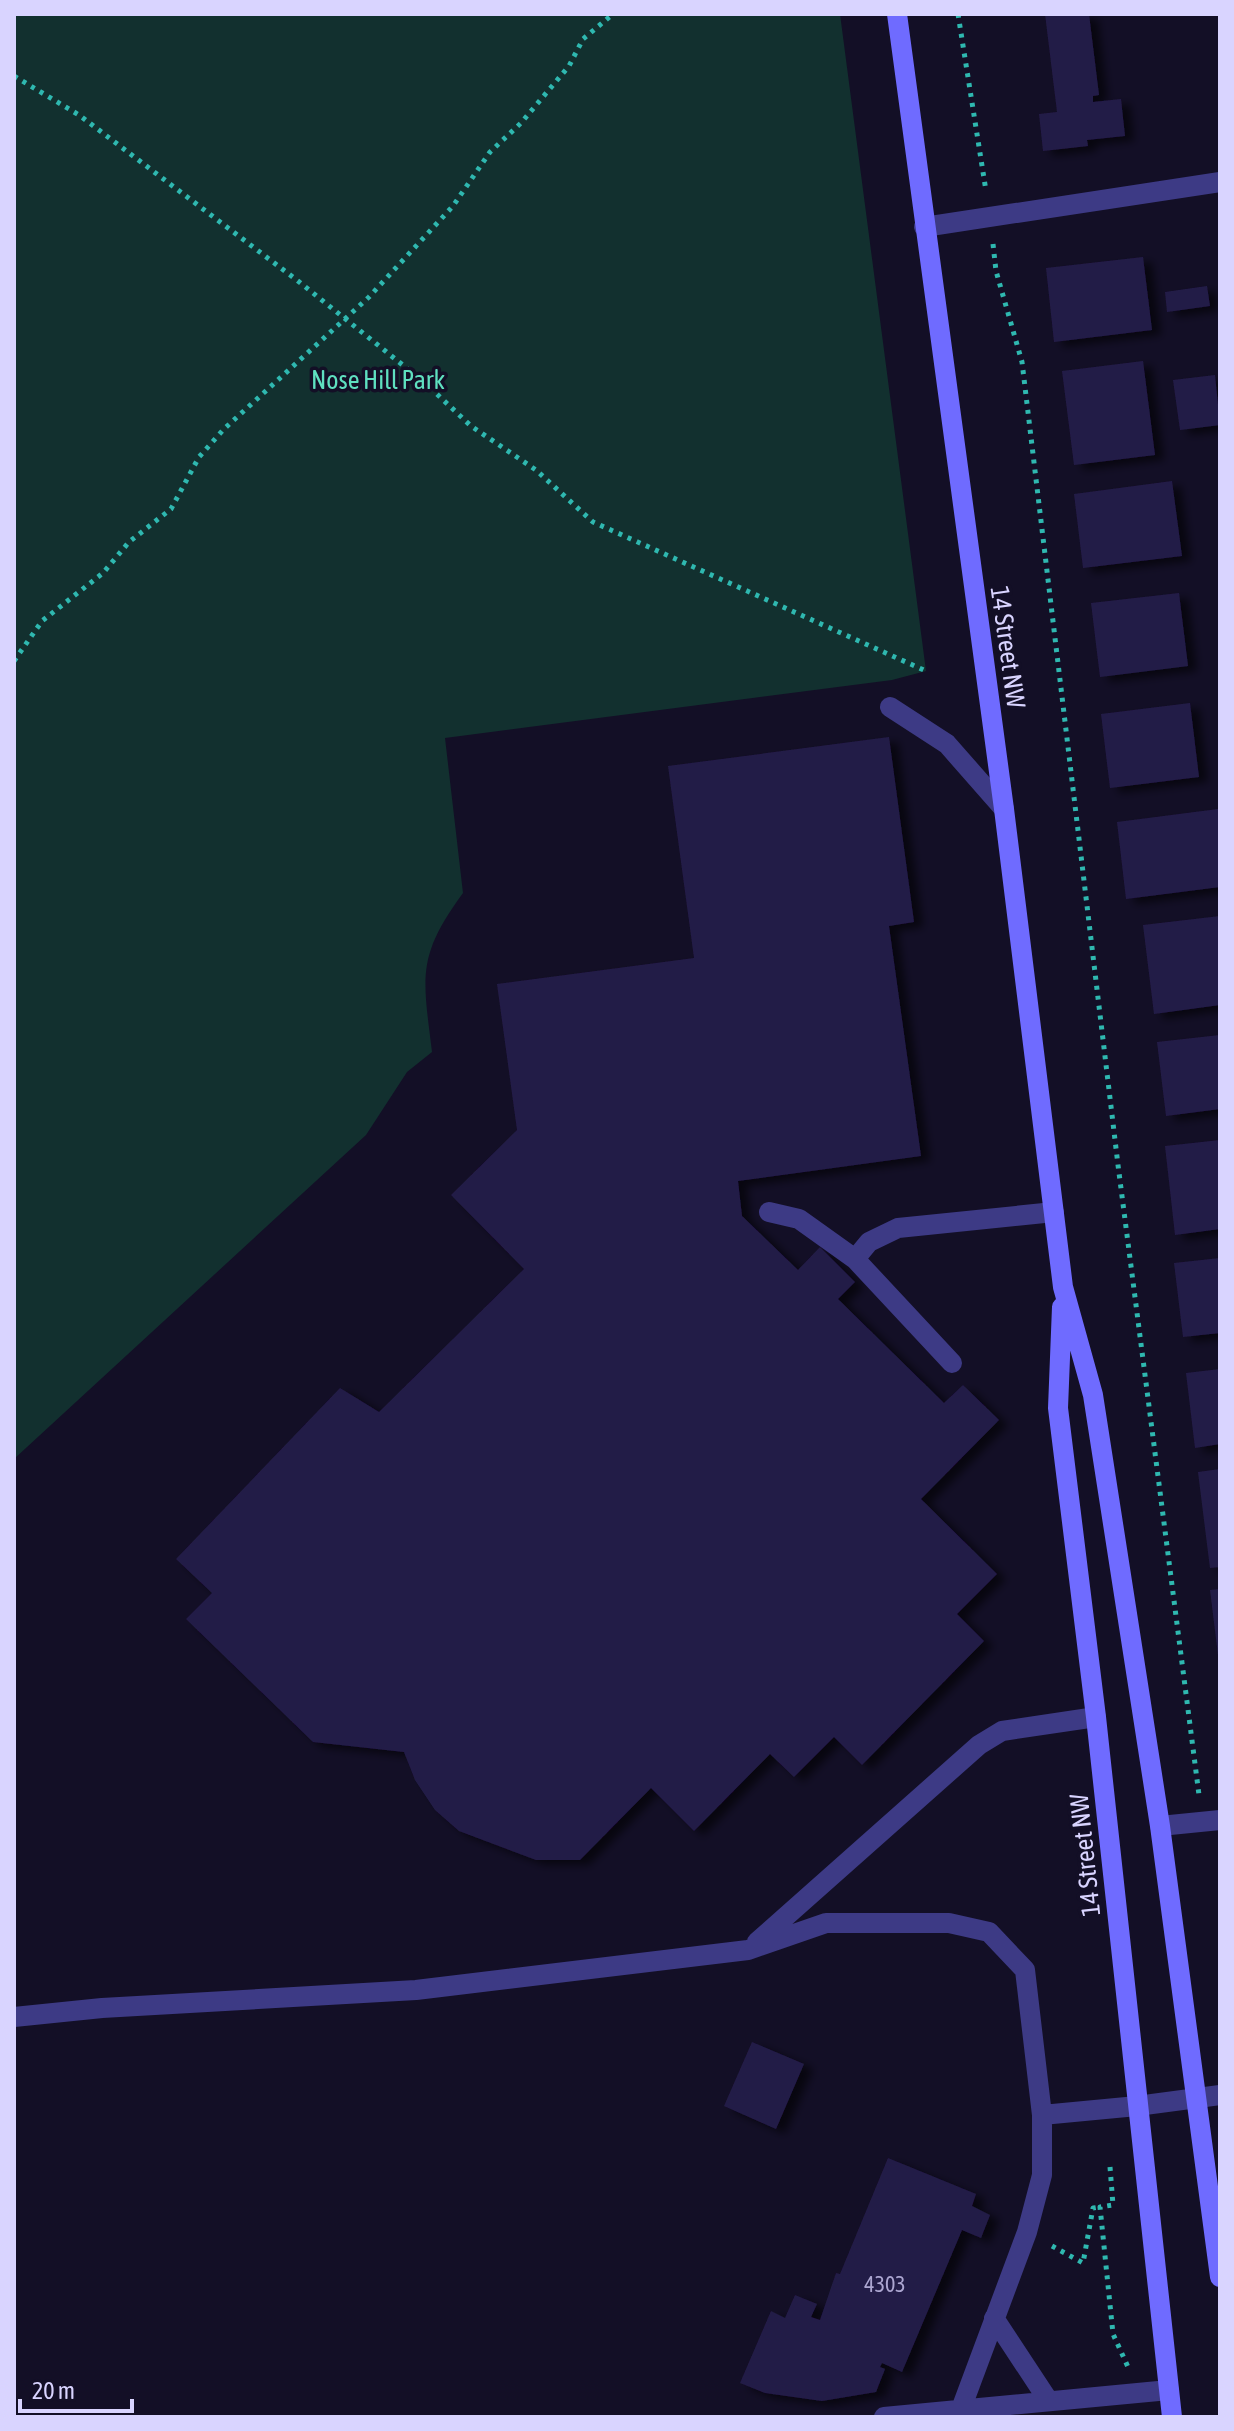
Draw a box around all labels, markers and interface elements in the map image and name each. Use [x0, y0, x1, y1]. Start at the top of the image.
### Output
park label: Nose Hill Park [311, 365, 445, 395]
street label: 14 Street NW [985, 584, 1031, 710]
street label: 14 Street NW [1064, 1792, 1106, 1918]
house number: 4303 [864, 2271, 906, 2297]
scale bar [20, 2363, 132, 2413]
text: 20 m [32, 2377, 75, 2404]

